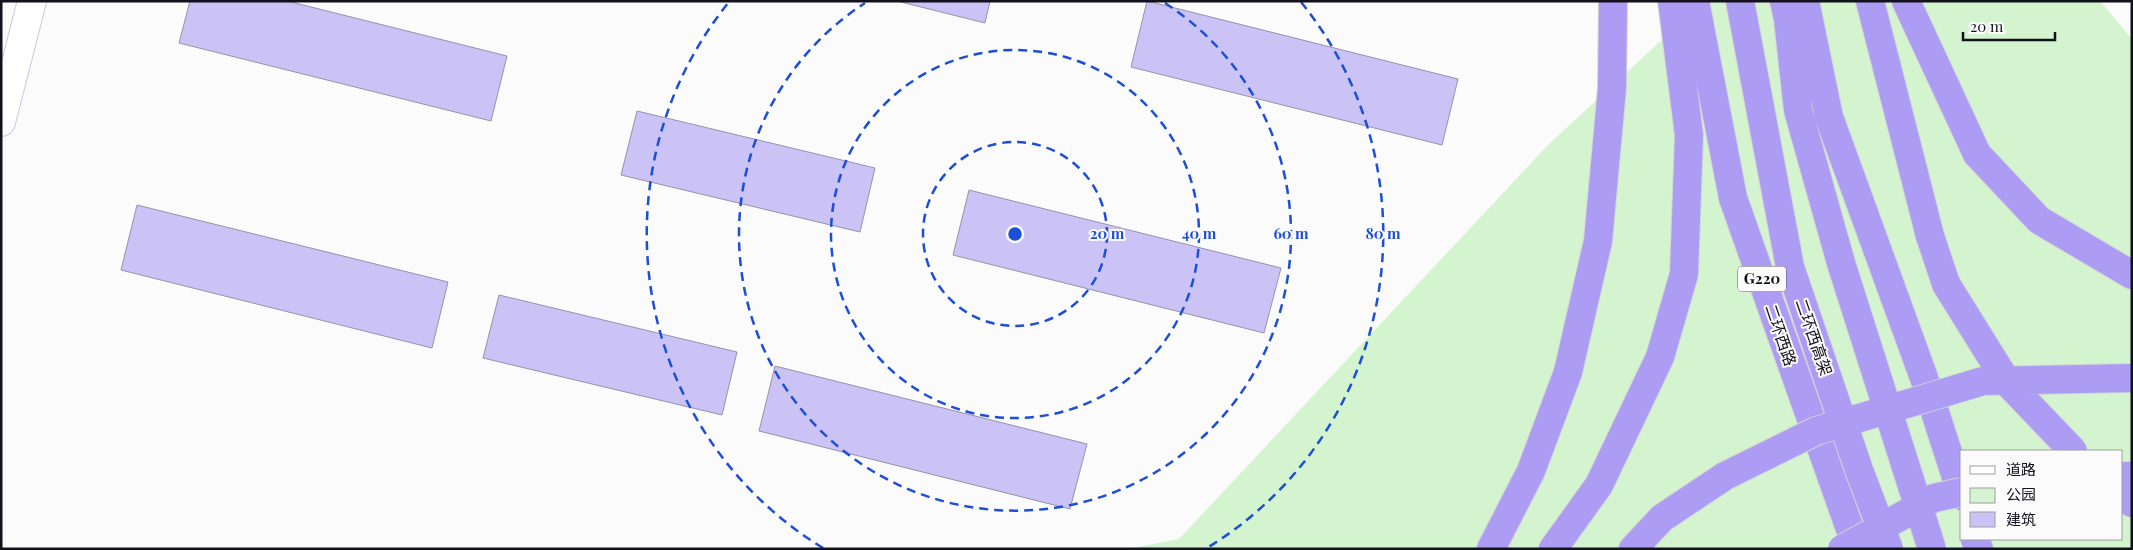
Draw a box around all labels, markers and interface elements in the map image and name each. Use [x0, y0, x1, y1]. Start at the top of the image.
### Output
scale bar [1963, 10, 2056, 42]
text: 20 m [1970, 16, 2004, 36]
text: 20 m [1090, 223, 1125, 243]
text: 40 m [1182, 223, 1217, 243]
text: 60 m [1273, 223, 1309, 243]
text: 80 m [1365, 223, 1401, 243]
centre of rings [1006, 225, 1024, 243]
road number: G220 [1738, 266, 1786, 292]
street label: 二环西高架 [1792, 296, 1837, 378]
street label: 二环西路 [1761, 301, 1802, 369]
legend [1960, 450, 2123, 540]
text: 道路 [2006, 459, 2036, 479]
text: 公园 [2006, 484, 2036, 504]
text: 建筑 [2006, 509, 2036, 529]

